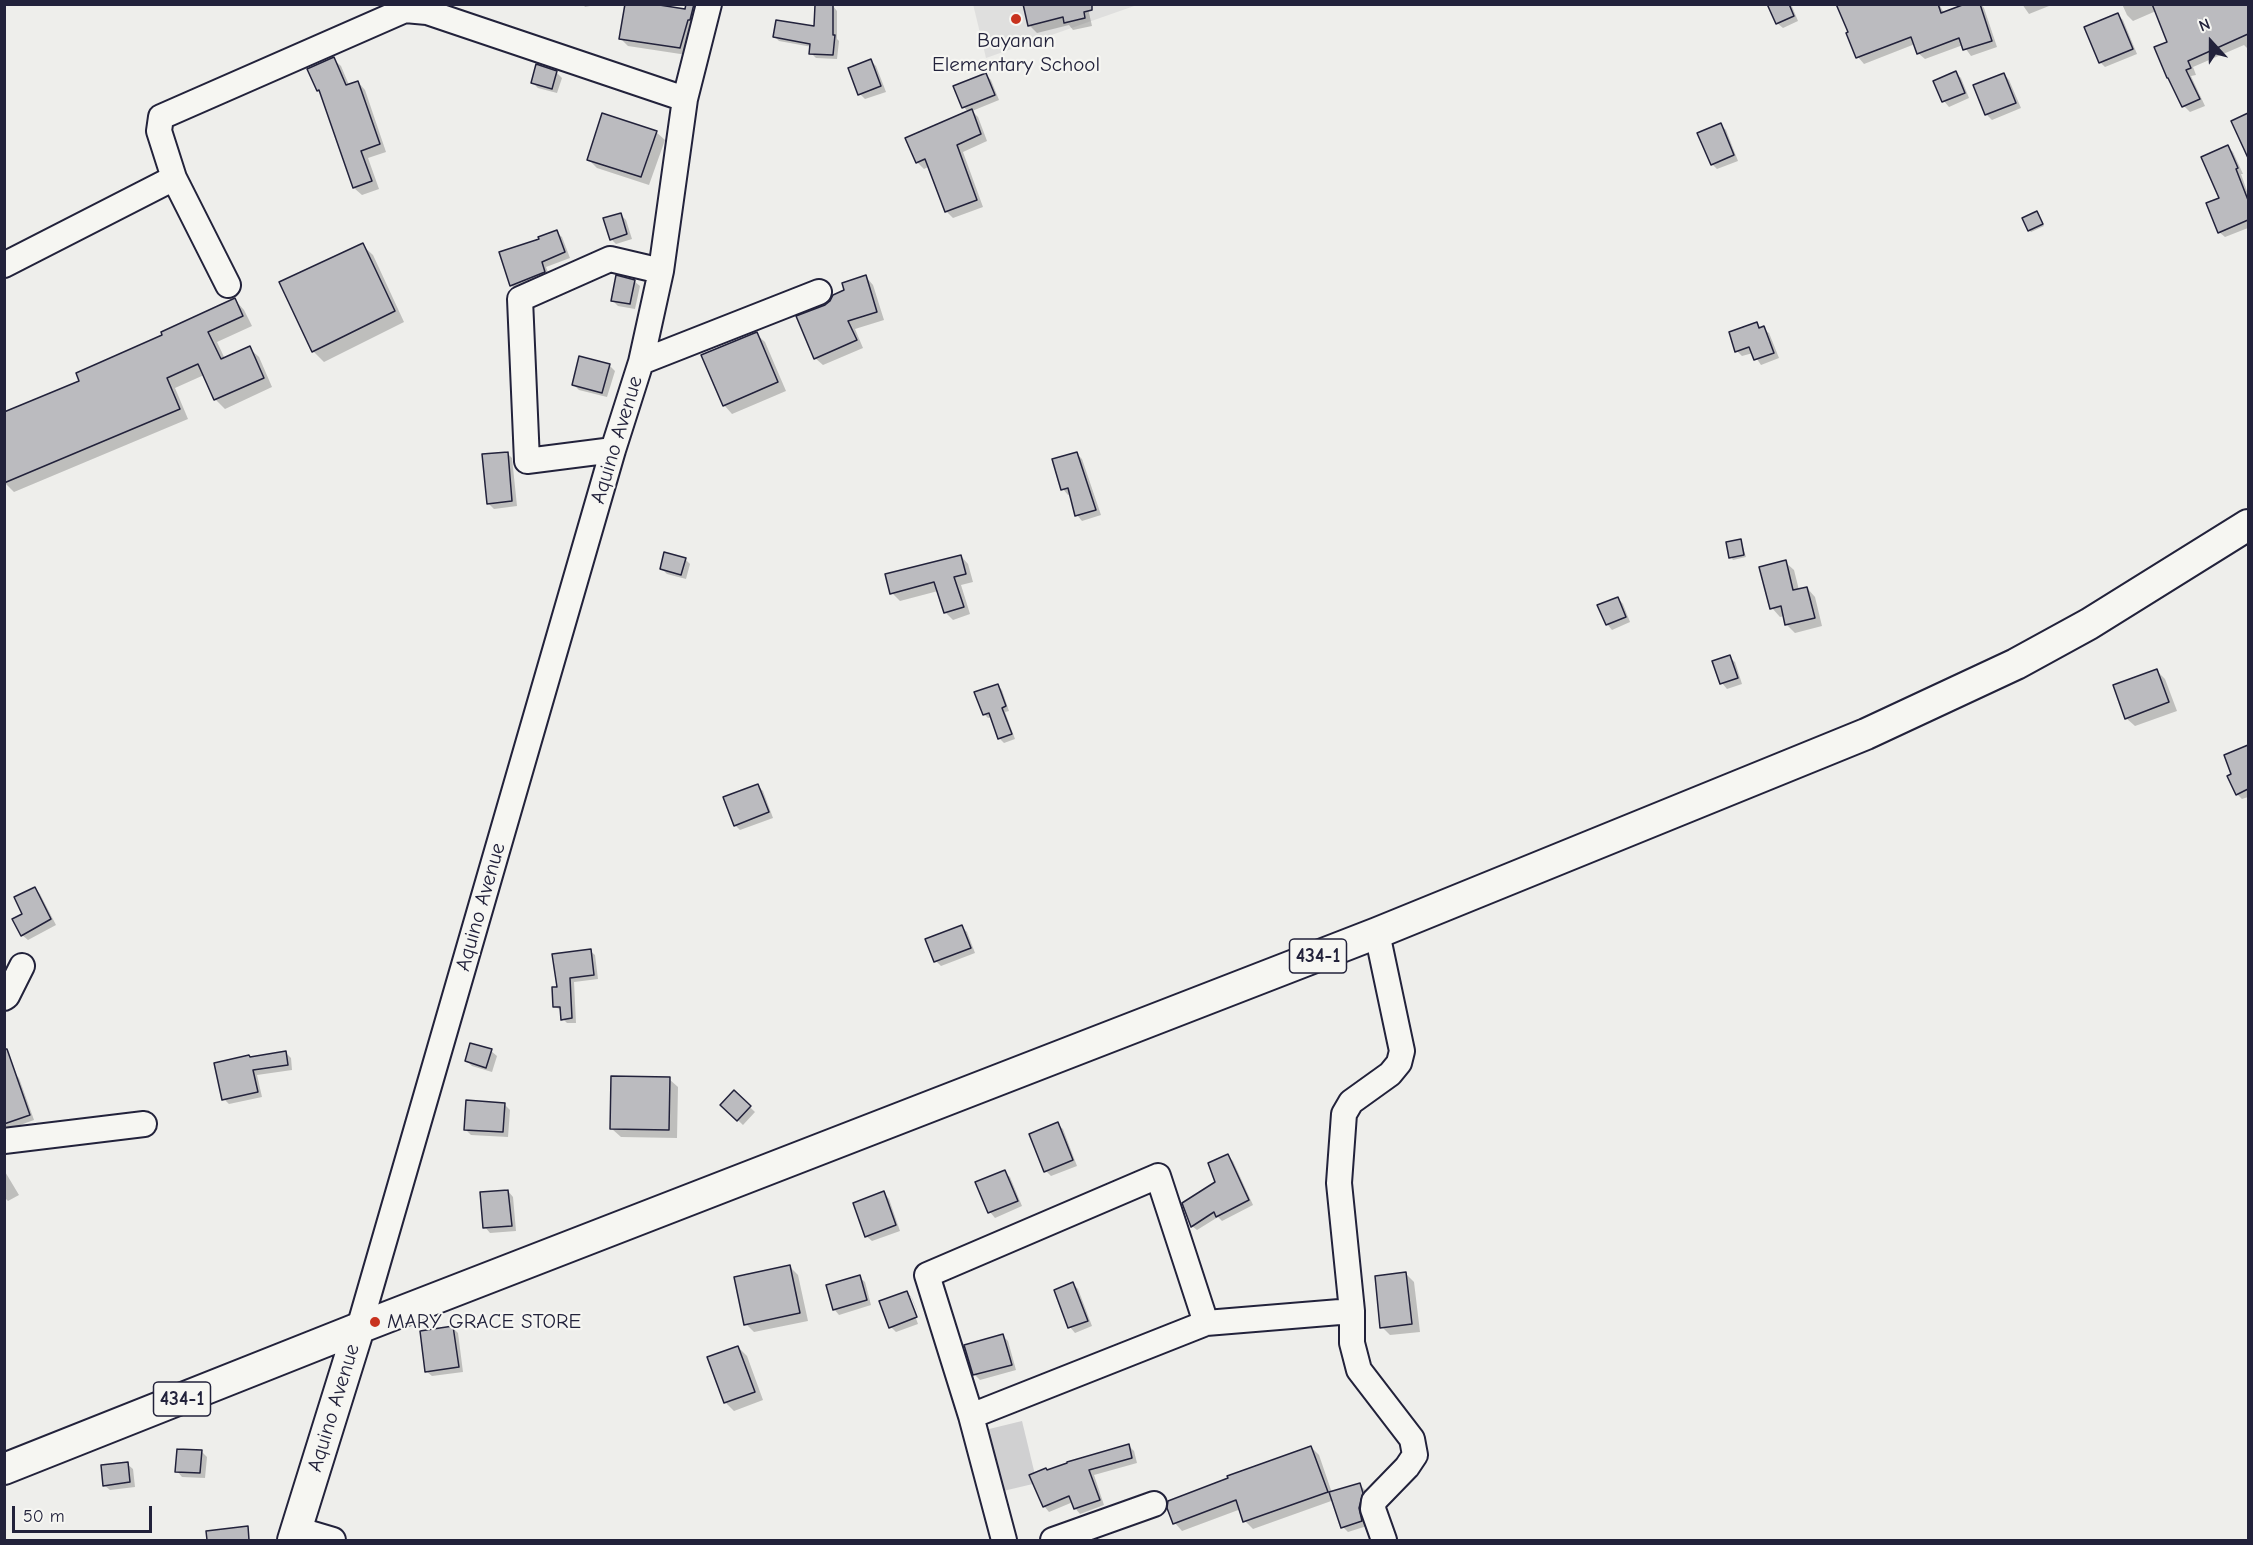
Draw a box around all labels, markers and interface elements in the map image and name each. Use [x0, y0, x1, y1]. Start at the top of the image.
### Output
marker: Bayanan Elementary School [1009, 12, 1023, 26]
north arrow [2181, 12, 2241, 72]
text: N [2196, 15, 2213, 35]
place label: Bayanan Elementary School [932, 28, 1100, 78]
street label: Aquino Avenue [586, 373, 648, 507]
street label: Aquino Avenue [451, 840, 511, 974]
road number: 434-1 [1290, 939, 1346, 973]
place label: MARY GRACE STORE [387, 1309, 581, 1335]
marker: MARY GRACE STORE [368, 1315, 382, 1329]
street label: Aquino Avenue [303, 1341, 365, 1475]
road number: 434-1 [154, 1382, 210, 1416]
scale bar [15, 1494, 154, 1532]
text: 50 m [23, 1506, 65, 1527]

